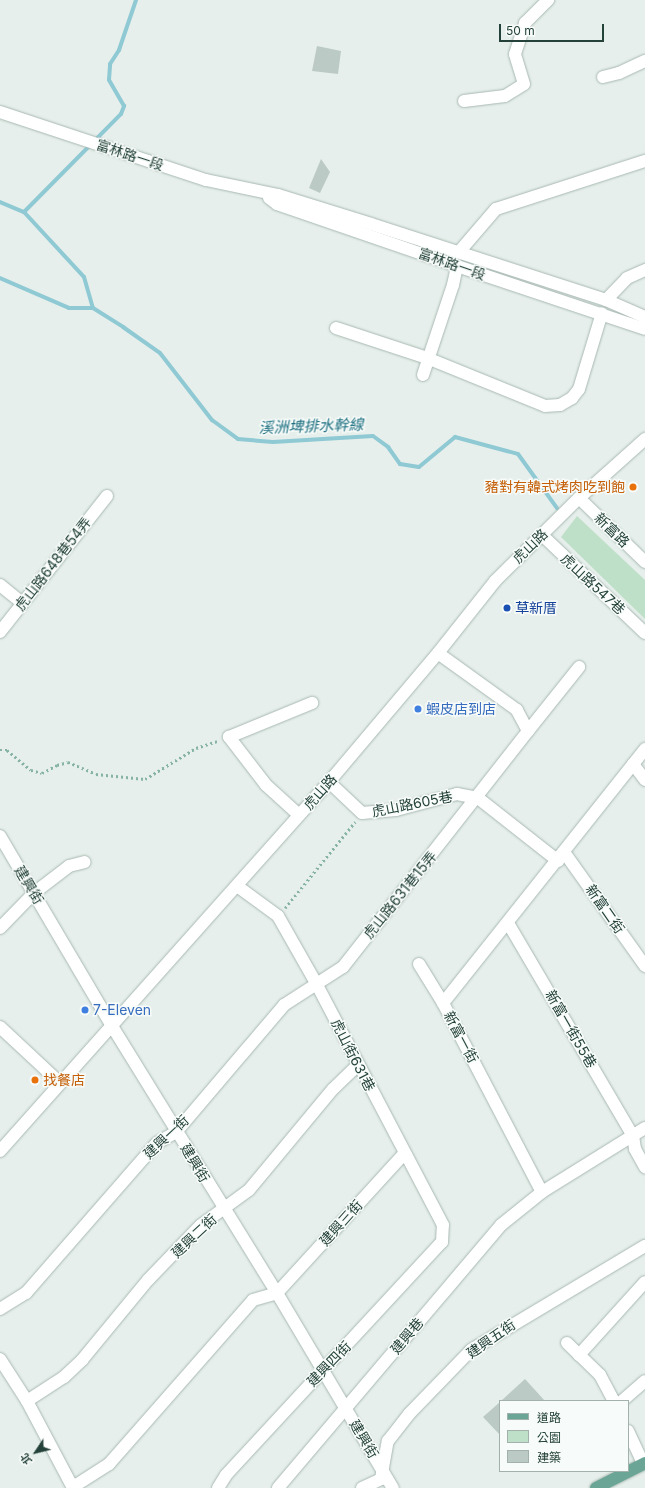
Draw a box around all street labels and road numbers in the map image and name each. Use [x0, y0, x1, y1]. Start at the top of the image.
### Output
street label: 富林路一段 [94, 136, 166, 174]
street label: 富林路一段 [416, 245, 488, 283]
street label: 新富路 [591, 509, 633, 551]
street label: 虎山路648巷54弄 [11, 514, 95, 614]
street label: 虎山路 [509, 525, 551, 567]
street label: 虎山路547巷 [557, 550, 629, 618]
street label: 虎山路 [300, 771, 340, 813]
street label: 虎山路605巷 [370, 788, 454, 820]
street label: 虎山路631巷15弄 [360, 848, 440, 942]
street label: 建興街 [11, 863, 47, 907]
street label: 新富二街 [582, 881, 628, 937]
street label: 新富一街55巷 [542, 987, 600, 1071]
street label: 新富一街 [440, 1008, 482, 1066]
street label: 虎山街631巷 [328, 1016, 378, 1094]
street label: 建興一街 [140, 1112, 192, 1162]
street label: 建興街 [177, 1141, 213, 1185]
street label: 建興三街 [316, 1197, 366, 1249]
street label: 建興二街 [168, 1211, 220, 1261]
street label: 建興巷 [387, 1315, 427, 1357]
street label: 建興五街 [463, 1316, 519, 1362]
street label: 建興四街 [304, 1338, 354, 1390]
street label: 建興街 [346, 1417, 382, 1461]

